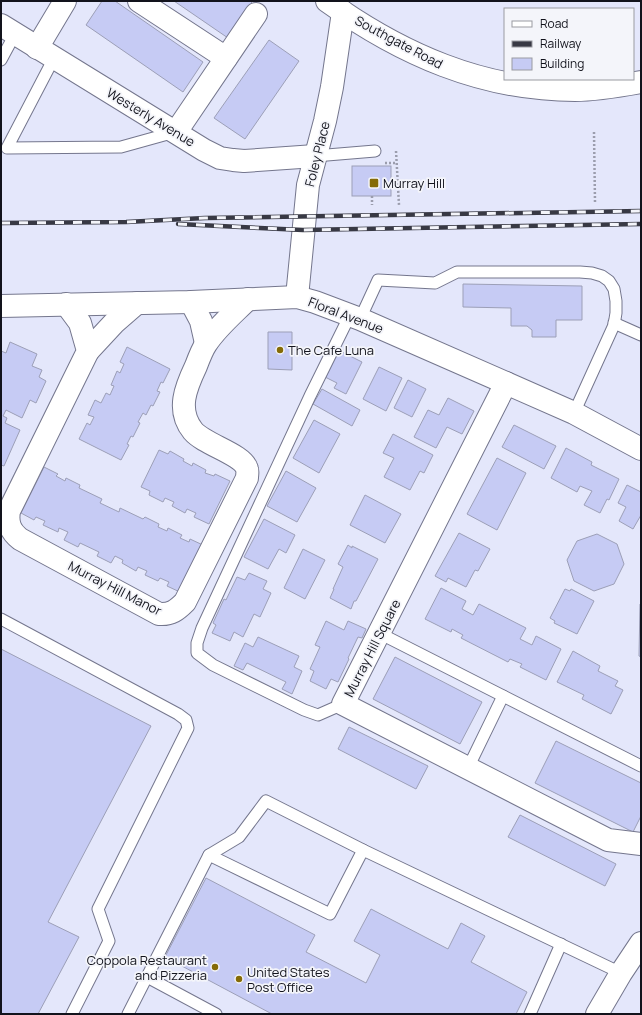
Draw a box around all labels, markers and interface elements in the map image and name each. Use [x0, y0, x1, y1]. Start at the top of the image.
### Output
legend [504, 8, 634, 80]
street label: Southgate Road [352, 11, 446, 73]
text: Road [540, 15, 568, 32]
text: Railway [540, 35, 582, 52]
text: Building [540, 55, 584, 72]
street label: Westerly Avenue [103, 84, 199, 151]
street label: Foley Place [300, 119, 334, 189]
place label: Murray Hill [383, 174, 445, 192]
marker: Murray Hill [368, 177, 380, 189]
street label: Floral Avenue [306, 292, 387, 338]
place label: The Cafe Luna [288, 341, 374, 359]
marker: The Cafe Luna [275, 345, 285, 355]
street label: Murray Hill Manor [65, 557, 165, 620]
street label: Murray Hill Square [340, 596, 405, 700]
place label: Coppola Restaurant and Pizzeria [87, 951, 207, 984]
marker: Coppola Restaurant and Pizzeria [210, 962, 220, 972]
place label: United States Post Office [247, 963, 330, 996]
marker: United States Post Office [234, 974, 244, 984]

